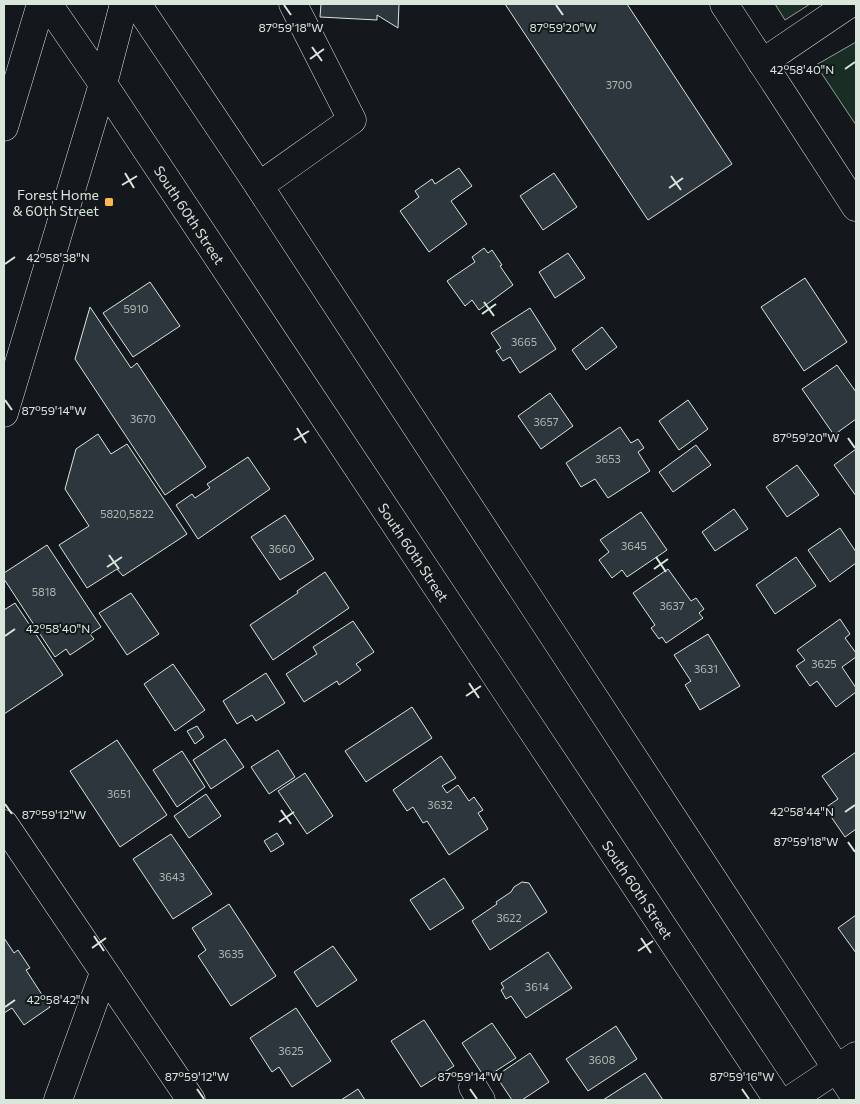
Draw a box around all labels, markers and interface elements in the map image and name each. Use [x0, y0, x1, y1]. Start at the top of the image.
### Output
text: 87°59'18"W [258, 20, 324, 34]
text: 87°59'20"W [529, 20, 597, 34]
text: 42°58'40"N [770, 62, 834, 76]
house number: 3700 [606, 78, 632, 91]
street label: South 60th Street [151, 162, 229, 267]
place label: Forest Home & 60th Street [12, 186, 99, 219]
marker: Forest Home & 60th Street [103, 196, 115, 208]
text: 42°58'38"N [26, 250, 90, 264]
house number: 5910 [124, 302, 148, 315]
house number: 3665 [511, 335, 537, 348]
text: 87°59'14"W [22, 403, 86, 417]
house number: 3670 [130, 412, 156, 425]
house number: 3657 [533, 415, 559, 428]
text: 87°59'20"W [772, 430, 840, 444]
house number: 3653 [595, 452, 621, 465]
street label: South 60th Street [375, 500, 453, 605]
house number: 5820,5822 [100, 507, 154, 520]
house number: 3645 [621, 539, 647, 552]
house number: 3660 [269, 542, 295, 555]
house number: 5818 [32, 585, 57, 598]
house number: 3637 [660, 599, 685, 612]
text: 42°58'40"N [26, 621, 90, 635]
house number: 3625 [811, 657, 837, 670]
house number: 3631 [694, 662, 718, 675]
house number: 3651 [107, 787, 131, 800]
house number: 3632 [427, 798, 453, 811]
text: 42°58'44"N [770, 804, 834, 818]
text: 87°59'12"W [22, 807, 86, 821]
text: 87°59'18"W [773, 834, 839, 848]
street label: South 60th Street [599, 837, 677, 942]
house number: 3643 [159, 870, 185, 883]
house number: 3622 [496, 911, 522, 924]
house number: 3635 [218, 947, 244, 960]
house number: 3614 [525, 980, 550, 993]
text: 42°58'42"N [26, 992, 90, 1006]
house number: 3625 [278, 1044, 304, 1057]
house number: 3608 [589, 1053, 616, 1066]
text: 87°59'12"W [165, 1069, 229, 1083]
text: 87°59'14"W [438, 1069, 502, 1083]
text: 87°59'16"W [709, 1069, 775, 1083]

